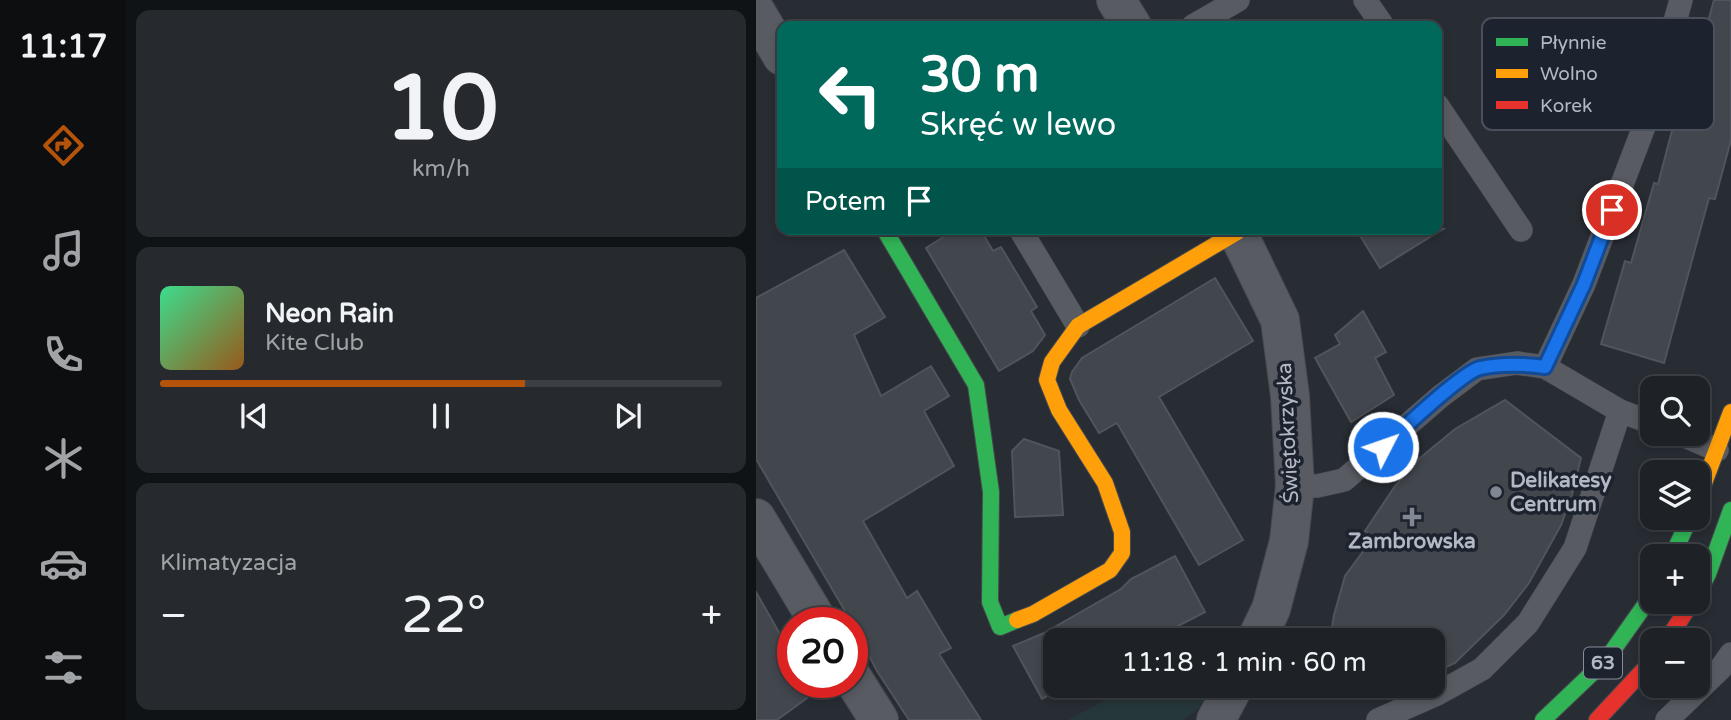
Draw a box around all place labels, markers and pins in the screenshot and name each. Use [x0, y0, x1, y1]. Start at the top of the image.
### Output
pin [1582, 180, 1642, 240]
place label: Delikatesy Centrum [1510, 468, 1612, 517]
marker: Delikatesy Centrum [1488, 484, 1504, 500]
marker: Zambrowska [1404, 509, 1420, 525]
place label: Zambrowska [1348, 529, 1476, 554]

